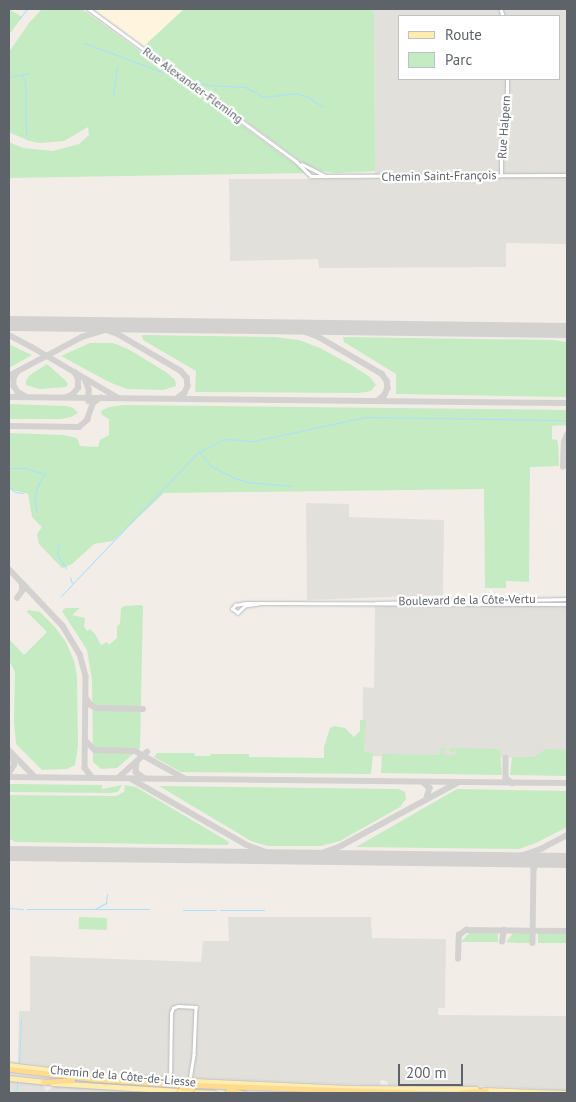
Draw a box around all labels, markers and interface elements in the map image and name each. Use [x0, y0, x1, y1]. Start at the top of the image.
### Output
legend [398, 15, 561, 80]
text: Route [445, 25, 482, 44]
street label: Rue Alexander-Fleming [140, 44, 246, 126]
text: Parc [445, 50, 472, 69]
street label: Rue Halpern [495, 95, 513, 159]
street label: Chemin Saint-François [381, 168, 497, 184]
street label: Boulevard de la Côte-Vertu [398, 592, 536, 608]
scale bar [401, 1054, 466, 1086]
street label: Chemin de la Côte-de-Liesse [49, 1062, 197, 1090]
text: 200 m [406, 1063, 447, 1082]

